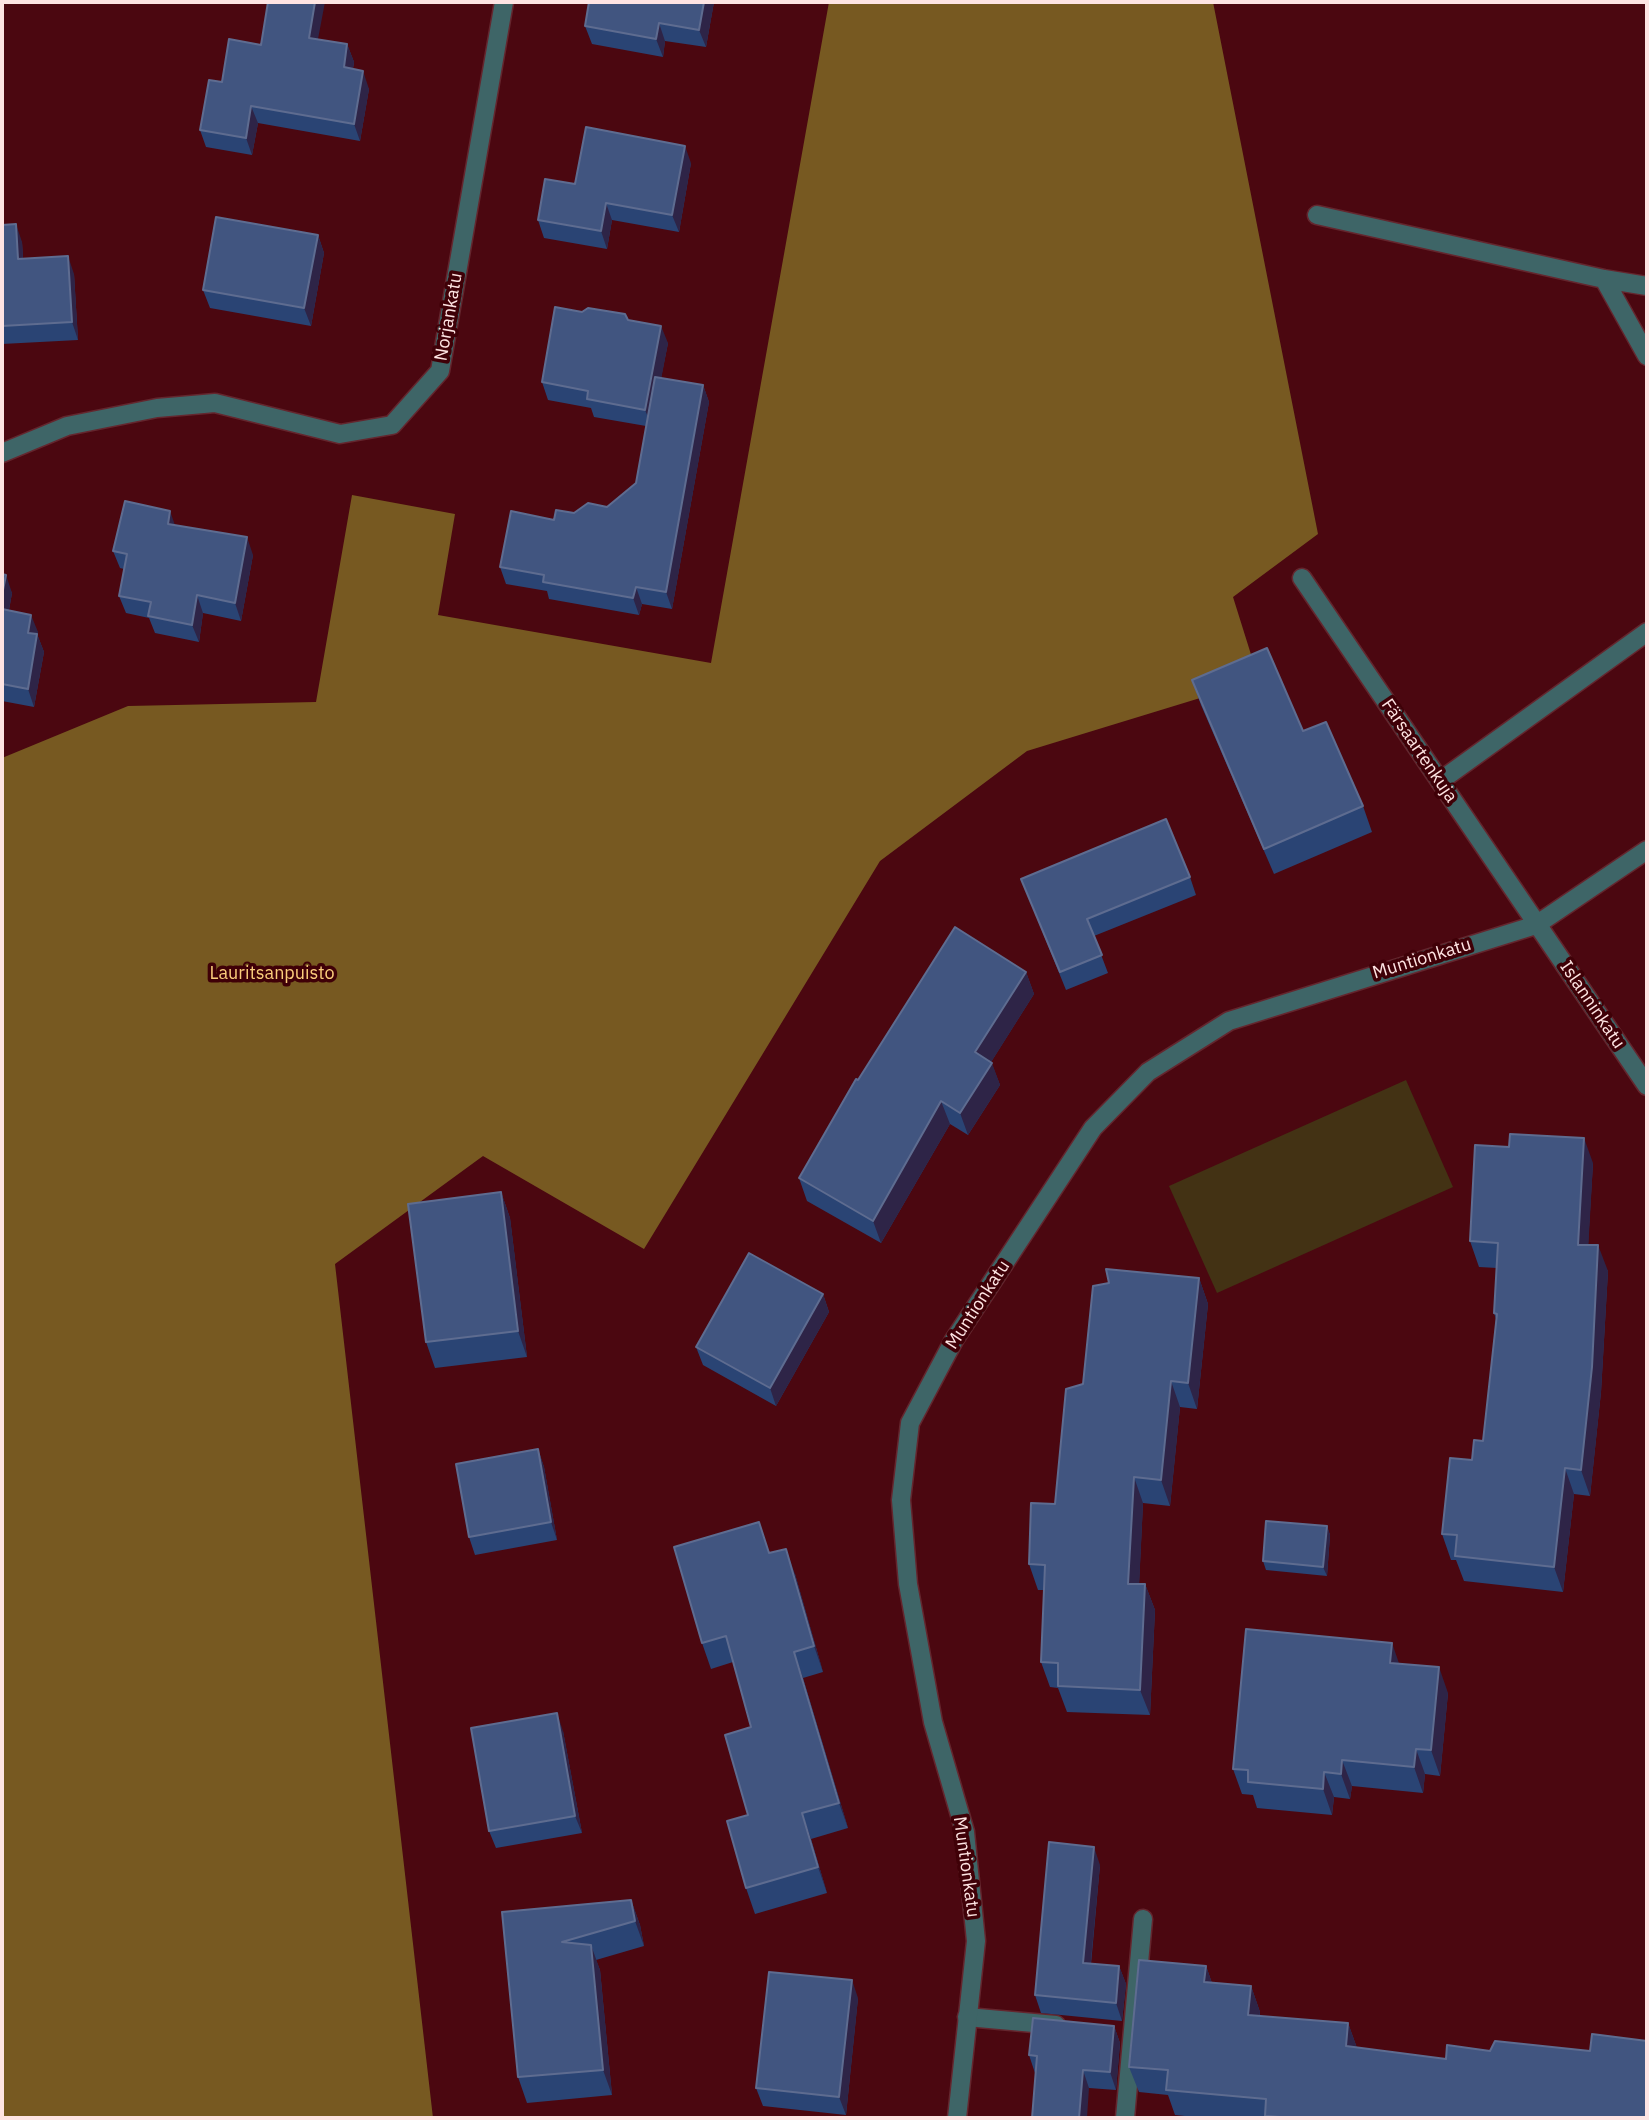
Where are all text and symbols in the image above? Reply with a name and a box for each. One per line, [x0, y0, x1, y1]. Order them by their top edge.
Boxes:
street label: Norjankatu [431, 271, 467, 363]
street label: Färsaartenkuja [1376, 695, 1462, 807]
street label: Muntionkatu [1370, 934, 1474, 984]
street label: Islanninkatu [1555, 957, 1629, 1053]
park label: Lauritsanpuisto [210, 963, 334, 985]
street label: Muntionkatu [941, 1256, 1015, 1354]
street label: Muntionkatu [948, 1815, 984, 1919]

